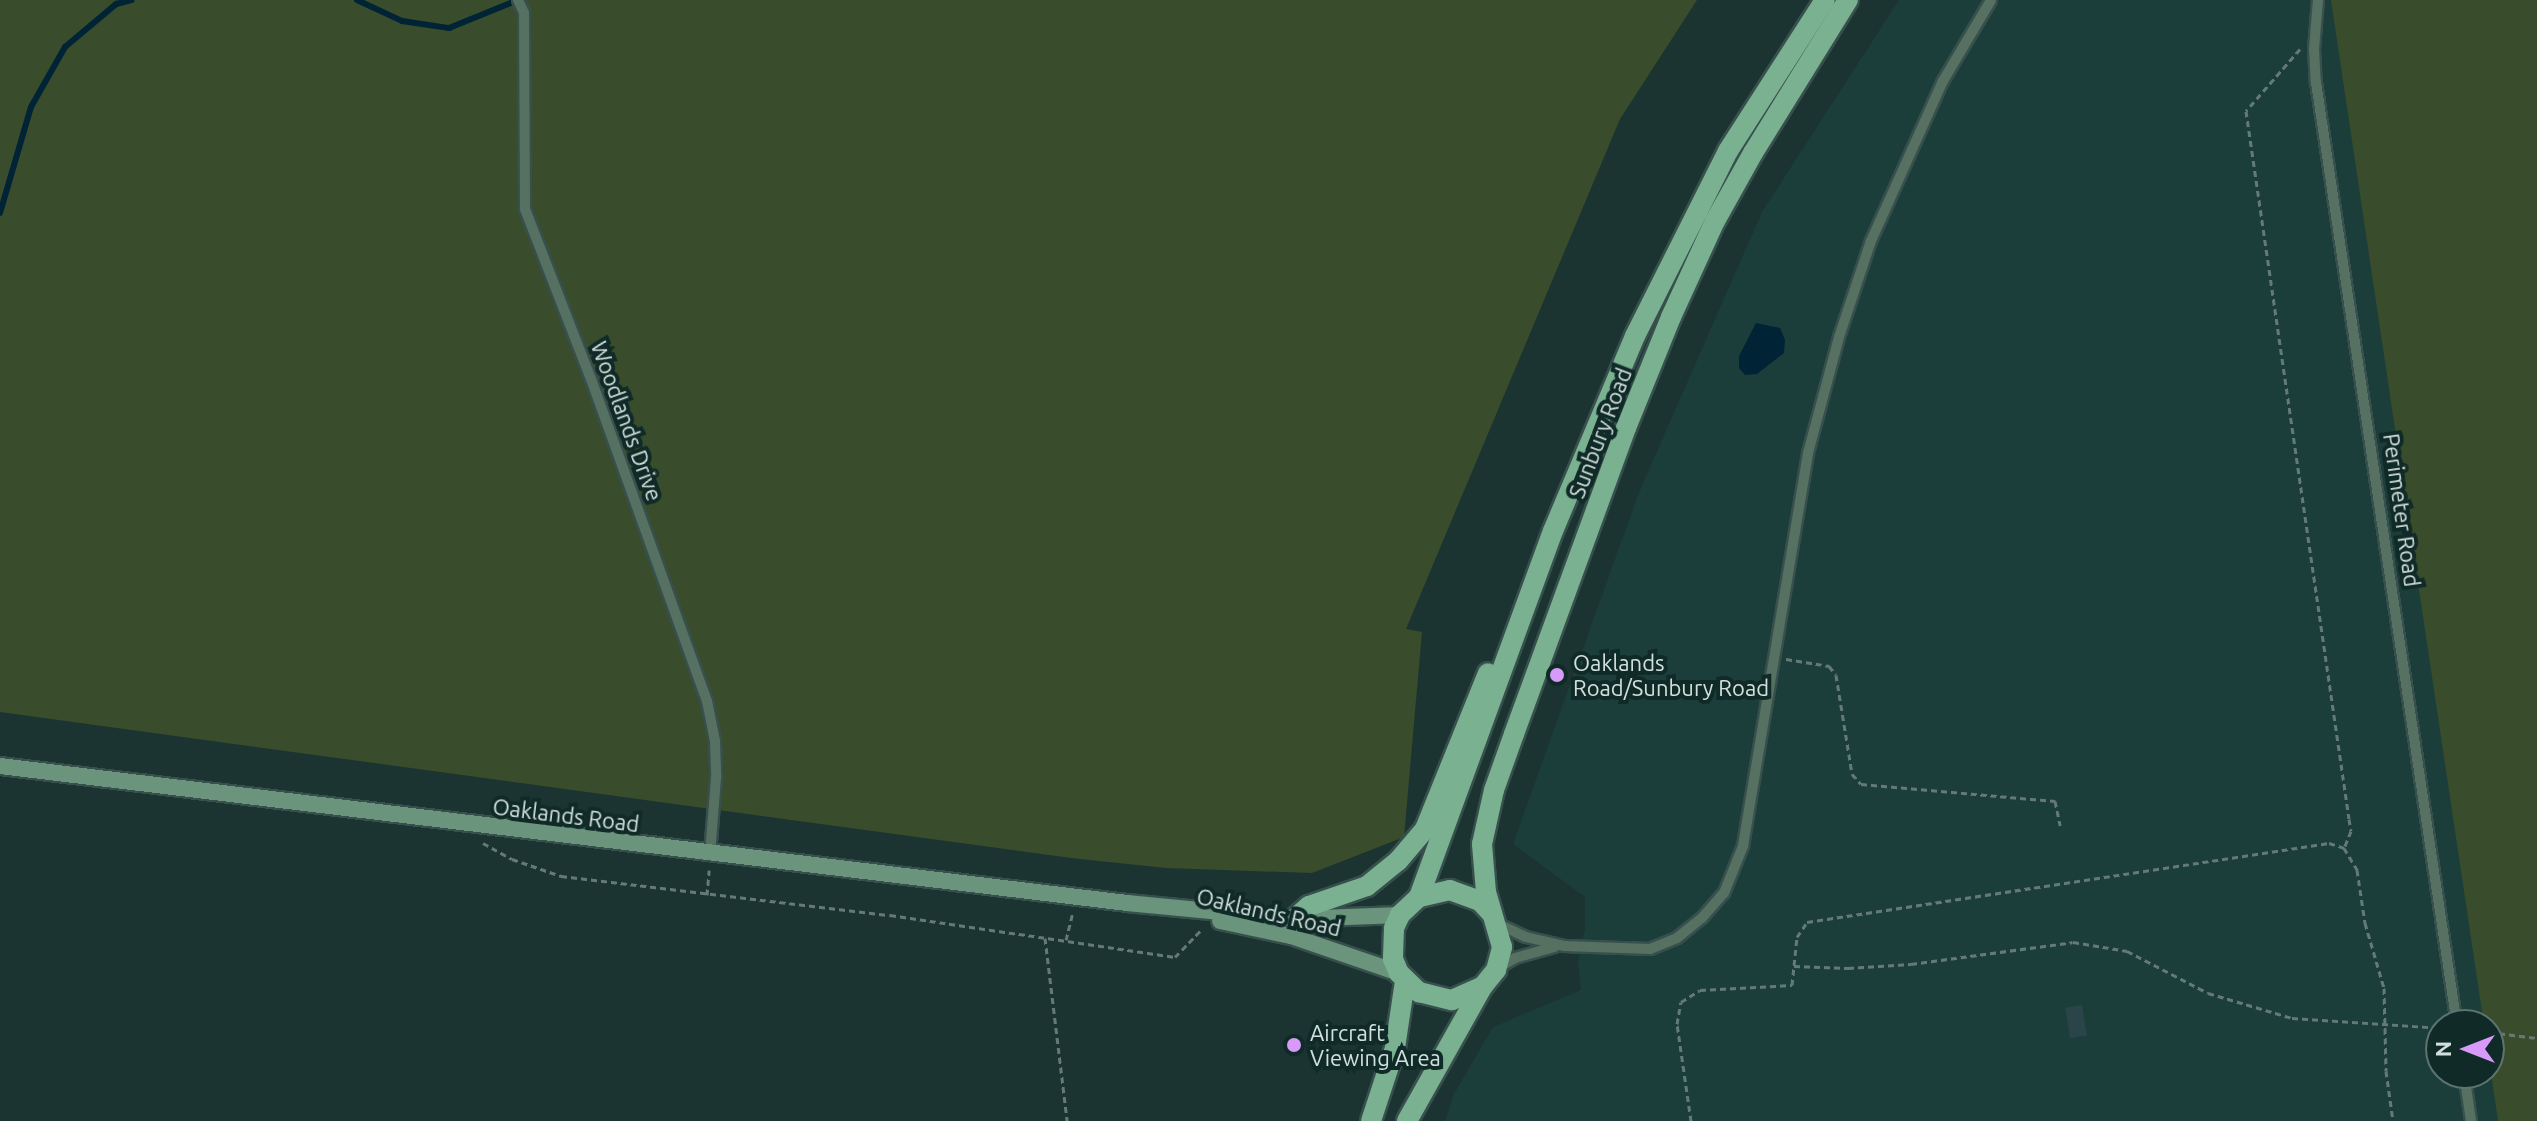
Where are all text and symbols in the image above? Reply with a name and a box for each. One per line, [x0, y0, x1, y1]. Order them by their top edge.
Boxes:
street label: Woodlands Drive [586, 338, 668, 504]
street label: Sunbury Road [1563, 364, 1637, 502]
street label: Perimeter Road [2378, 432, 2426, 588]
place label: Oaklands Road/Sunbury Road [1573, 649, 1769, 700]
marker: Oaklands Road/Sunbury Road [1548, 666, 1566, 684]
street label: Oaklands Road [491, 793, 641, 837]
street label: Oaklands Road [1194, 883, 1344, 941]
north arrow [2425, 1009, 2505, 1089]
place label: Aircraft Viewing Area [1310, 1019, 1441, 1070]
marker: Aircraft Viewing Area [1285, 1036, 1303, 1054]
text: N [2430, 1041, 2455, 1057]

